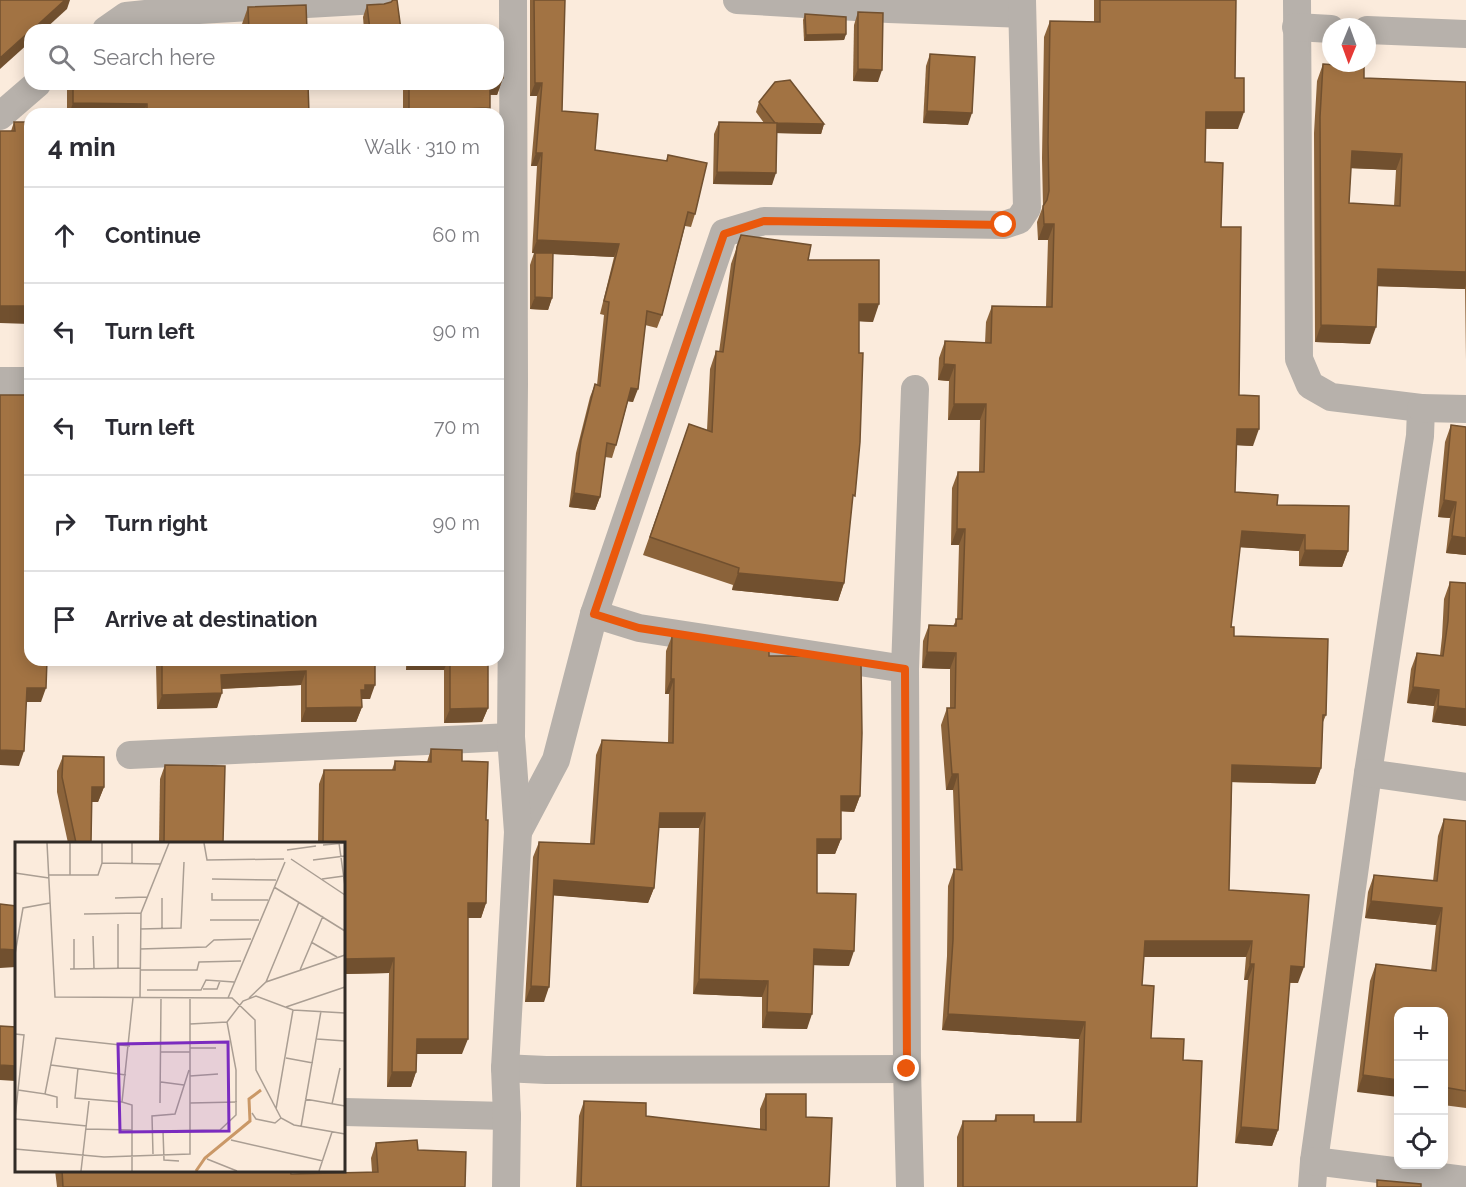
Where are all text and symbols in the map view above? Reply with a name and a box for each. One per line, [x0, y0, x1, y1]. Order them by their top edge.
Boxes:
north arrow [1322, 18, 1376, 72]
search box [24, 24, 504, 90]
icon: search [45, 41, 78, 74]
text: Search here [93, 44, 215, 70]
text: 4 min [48, 132, 116, 162]
text: Walk · 310 m [364, 135, 480, 159]
route start [990, 211, 1016, 237]
icon: ahead [48, 219, 81, 252]
text: Continue [105, 222, 201, 248]
text: 60 m [432, 223, 480, 247]
icon: left [48, 315, 81, 348]
text: Turn left [105, 318, 195, 344]
text: 90 m [433, 319, 480, 343]
icon: left [48, 411, 81, 444]
text: Turn left [105, 414, 195, 440]
text: 70 m [434, 415, 480, 439]
icon: right [48, 507, 81, 540]
text: Turn right [105, 510, 208, 536]
text: 90 m [433, 511, 480, 535]
icon: arrive [48, 603, 81, 636]
text: Arrive at destination [105, 606, 318, 632]
inset map [15, 842, 345, 1172]
map controls [1394, 1007, 1448, 1169]
button: + [1394, 1007, 1448, 1061]
route end [893, 1055, 919, 1081]
button: − [1394, 1061, 1448, 1115]
button: locate [1394, 1115, 1448, 1169]

